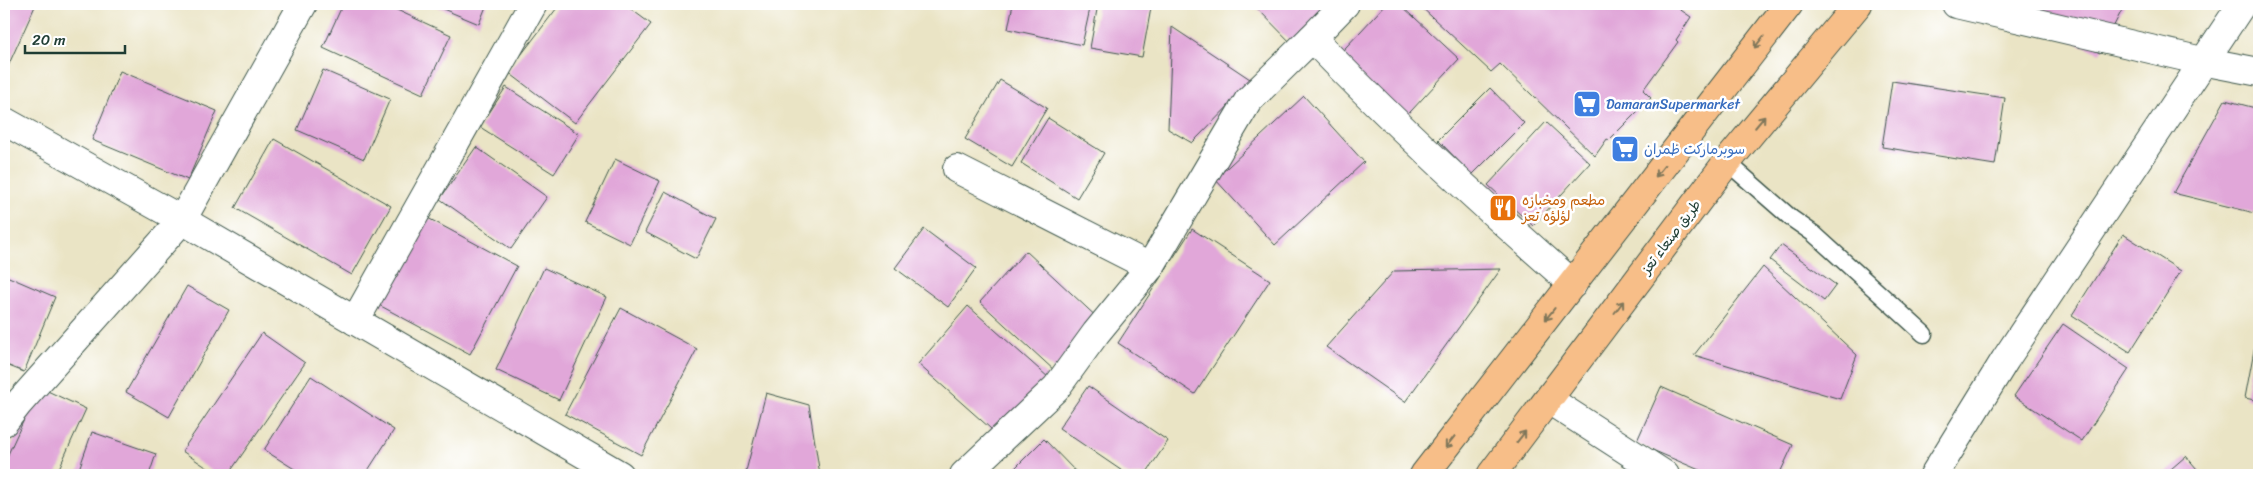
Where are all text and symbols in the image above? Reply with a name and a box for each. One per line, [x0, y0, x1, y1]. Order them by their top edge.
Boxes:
scale bar [25, 22, 125, 54]
text: 20 m [32, 27, 66, 53]
one-way arrow [1753, 35, 1764, 48]
supermarket icon: DamaranSupermarket [1572, 89, 1602, 119]
place label: DamaranSupermarket [1606, 92, 1741, 117]
one-way arrow [1754, 116, 1765, 129]
supermarket icon: سوبرماركت ظمران [1610, 134, 1640, 164]
place label: سوبرماركت ظمران [1644, 137, 1745, 162]
one-way arrow [1654, 164, 1665, 177]
place label: مطعم ومخبازه لؤلؤه تعز [1521, 188, 1605, 229]
restaurant icon: مطعم ومخبازه لؤلؤه تعز [1488, 193, 1518, 223]
street label: طريق صنعاء تعز [1634, 194, 1708, 281]
one-way arrow [1613, 301, 1624, 314]
one-way arrow [1544, 307, 1555, 320]
one-way arrow [1515, 431, 1526, 444]
one-way arrow [1445, 435, 1455, 449]

